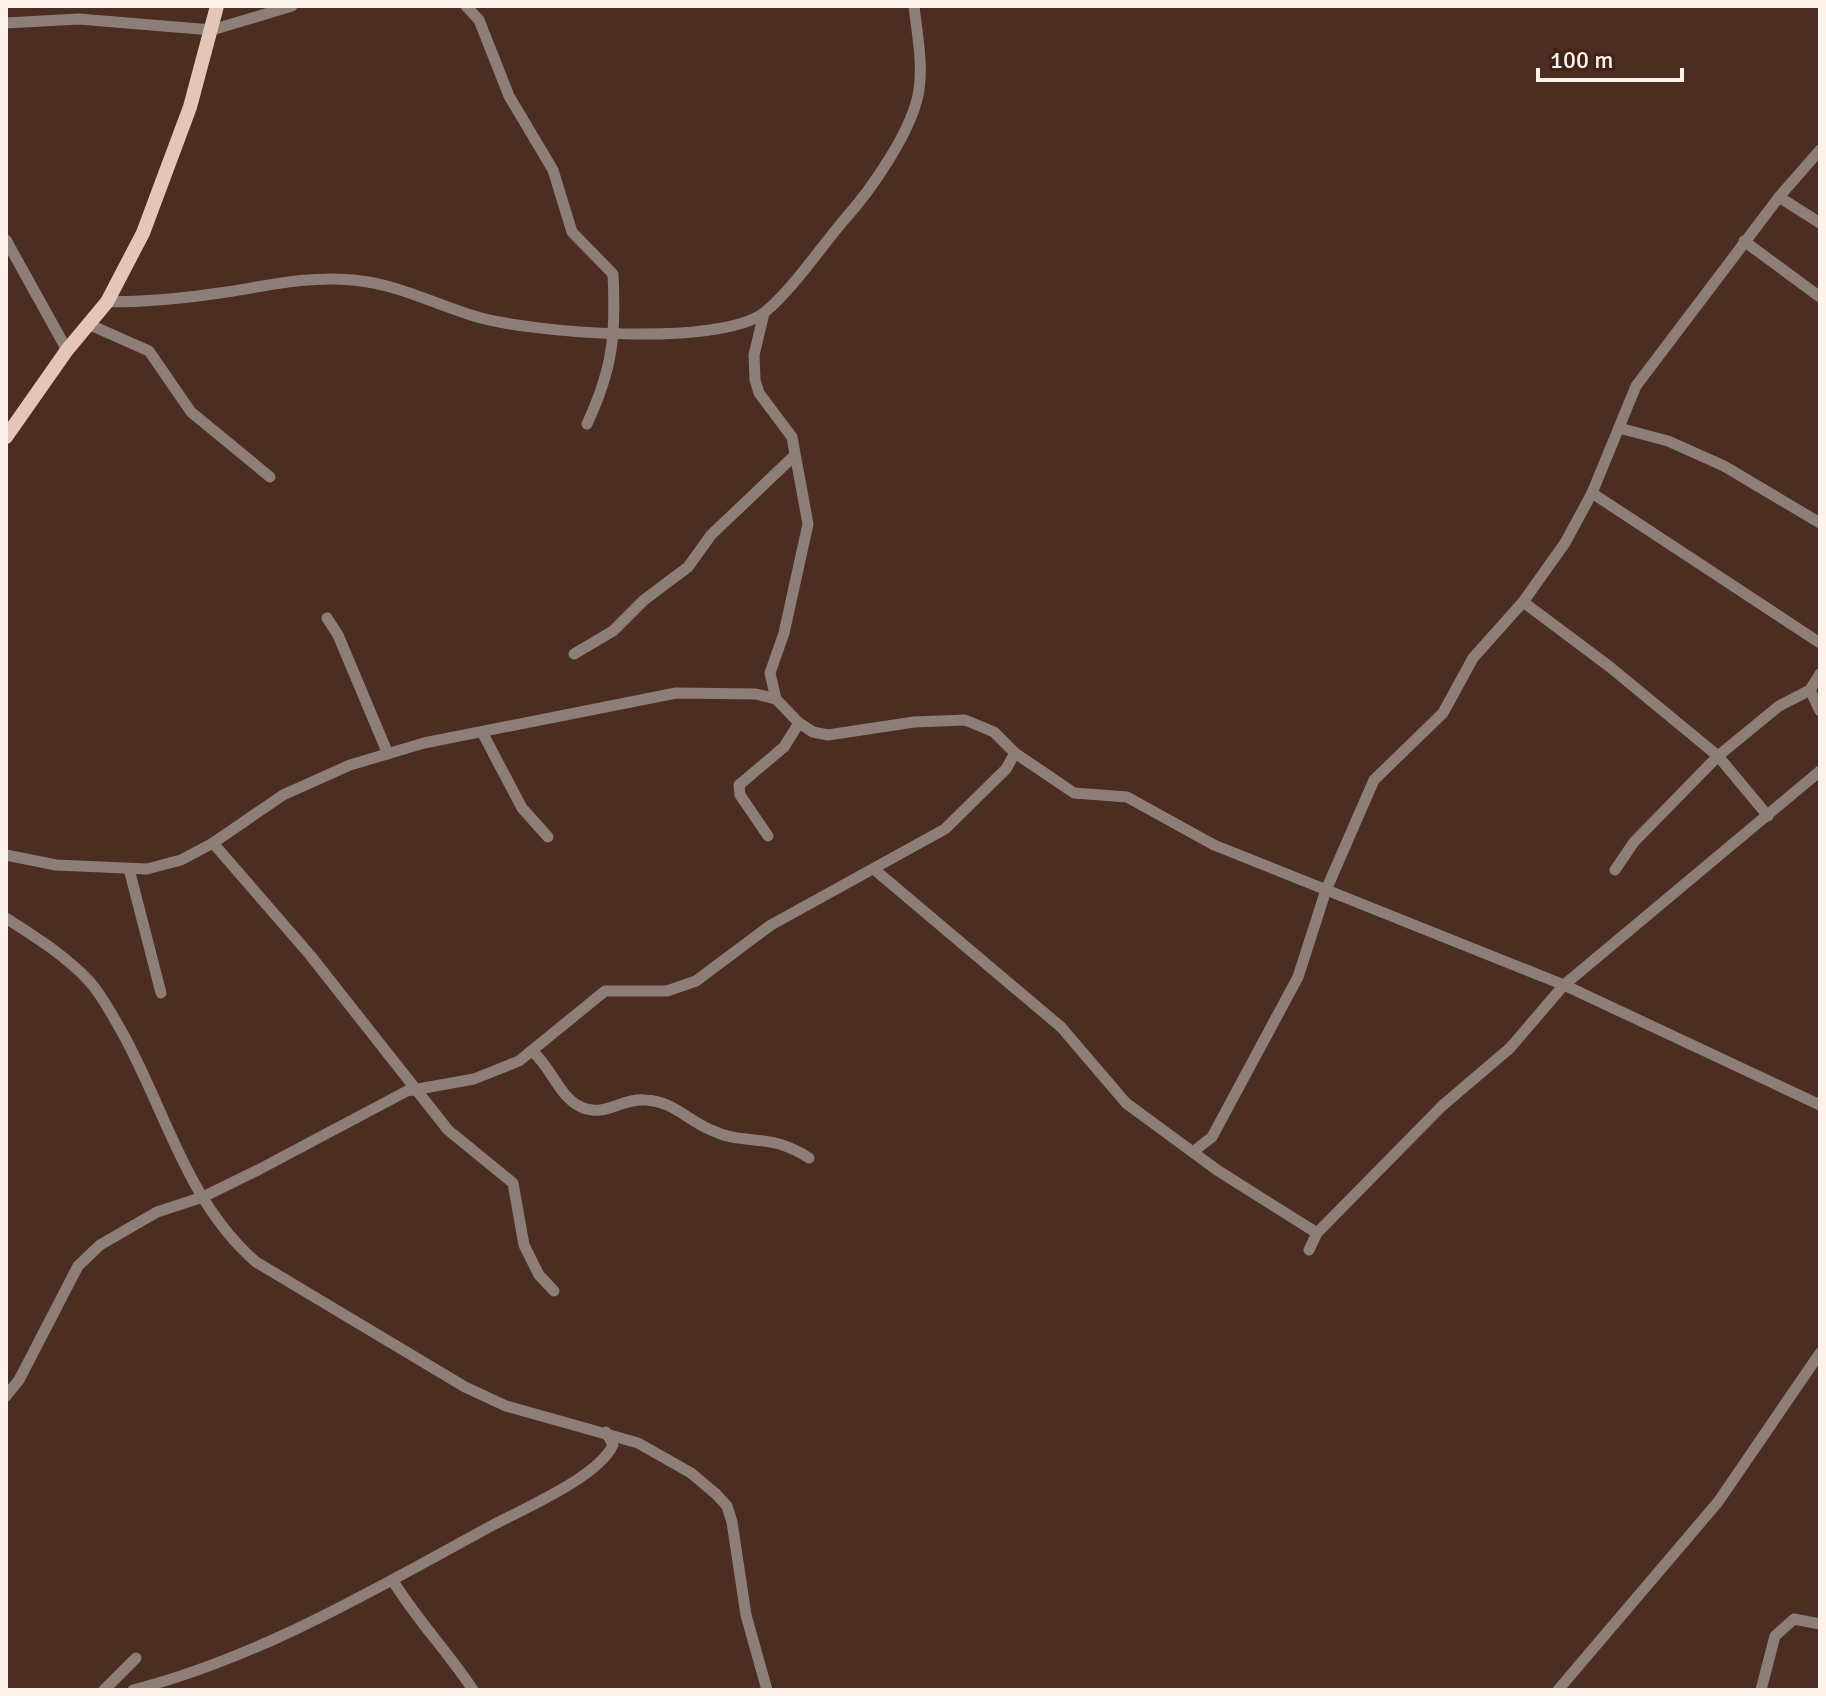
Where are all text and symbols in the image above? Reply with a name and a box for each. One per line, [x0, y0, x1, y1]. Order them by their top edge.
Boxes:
scale bar [1538, 32, 1682, 82]
text: 100 m [1550, 45, 1613, 75]

